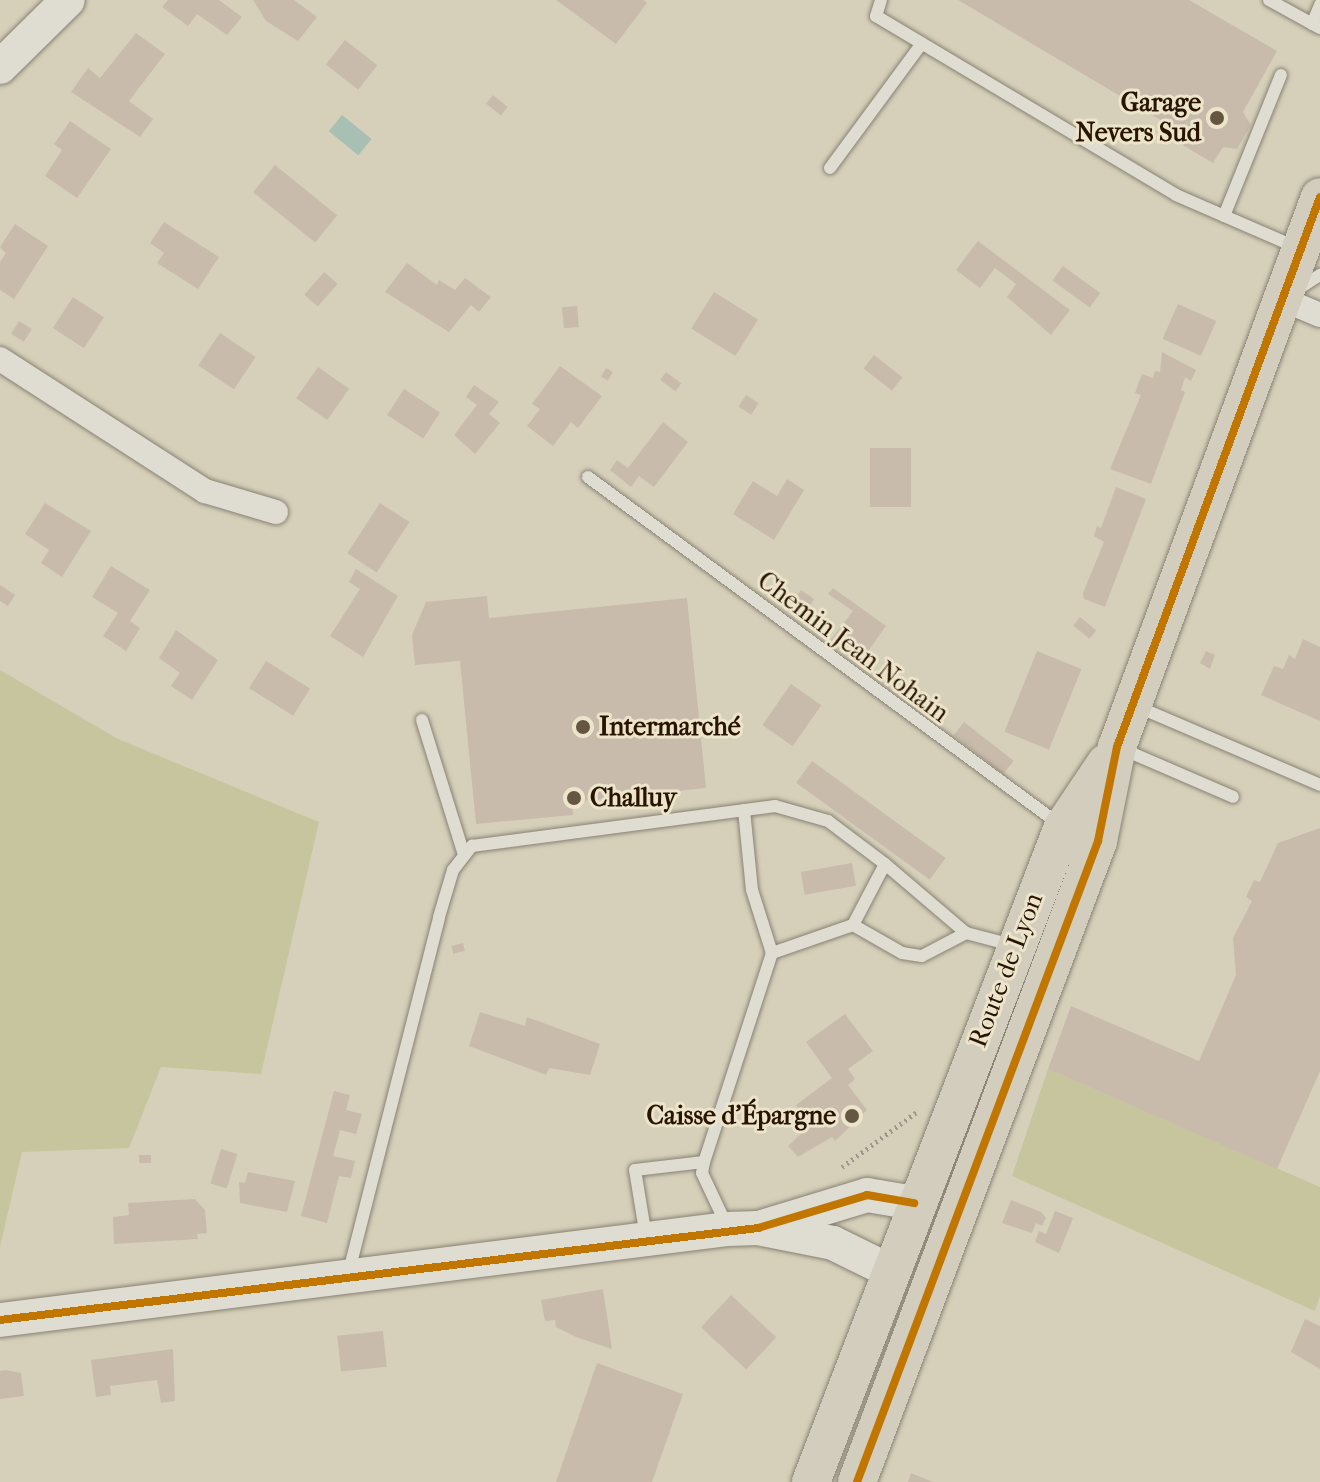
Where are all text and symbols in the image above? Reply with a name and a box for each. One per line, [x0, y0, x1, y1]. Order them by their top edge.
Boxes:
place label: Garage Nevers Sud [1075, 87, 1201, 148]
marker: Garage Nevers Sud [1208, 109, 1226, 127]
street label: Chemin Jean Nohain [751, 565, 955, 729]
place label: Intermarché [599, 711, 741, 743]
marker: Intermarché [574, 718, 592, 736]
place label: Challuy [590, 782, 677, 814]
marker: Challuy [565, 789, 583, 807]
street label: Route de Lyon [962, 888, 1050, 1052]
place label: Caisse d'Épargne [647, 1100, 836, 1132]
marker: Caisse d'Épargne [843, 1107, 861, 1125]

